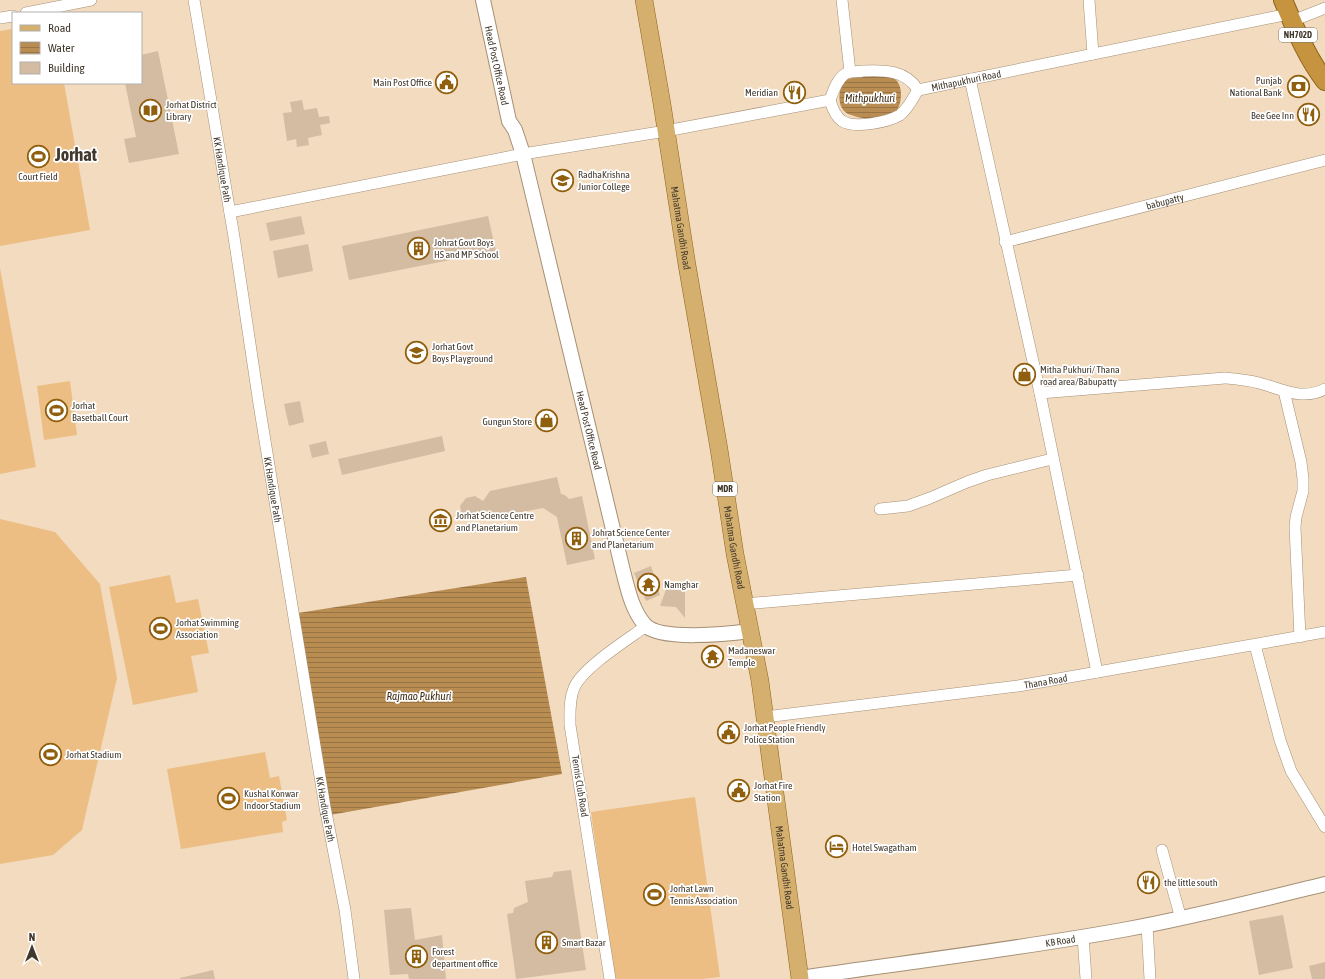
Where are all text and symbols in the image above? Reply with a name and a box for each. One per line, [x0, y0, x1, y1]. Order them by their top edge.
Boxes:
legend [12, 12, 142, 84]
text: Road [48, 21, 71, 35]
street label: Head Post Office Road [483, 25, 511, 106]
road number: NH702D [1279, 28, 1317, 42]
text: Water [48, 41, 75, 55]
text: Building [48, 61, 86, 75]
street label: Mithapukhuri Road [930, 68, 1002, 93]
public building icon: Main Post Office [434, 69, 460, 95]
bank icon: Punjab National Bank [1285, 73, 1311, 99]
place label: Punjab National Bank [1229, 75, 1283, 98]
place label: Main Post Office [373, 77, 432, 88]
restaurant icon: Meridian [781, 79, 807, 105]
place label: Meridian [745, 87, 778, 98]
water label: Mithpukhuri [845, 92, 896, 104]
library icon: Jorhat District Library [137, 97, 163, 123]
place label: Jorhat District Library [166, 99, 217, 122]
restaurant icon: Bee Gee Inn [1296, 102, 1322, 128]
place label: Bee Gee Inn [1251, 110, 1294, 121]
street label: KK Handique Path [212, 136, 234, 203]
sports icon: Court Field [25, 143, 51, 169]
district label: Jorhat [54, 144, 98, 165]
school or university icon: RadhaKrishna Junior College [550, 167, 576, 193]
place label: RadhaKrishna Junior College [578, 169, 630, 192]
place label: Court Field [18, 171, 58, 182]
street label: Mahatma Gandhi Road [669, 186, 693, 271]
street label: babupatty [1145, 191, 1185, 211]
building icon: Johrat Govt Boys HS and MP School [406, 235, 432, 261]
place label: Johrat Govt Boys HS and MP School [434, 237, 499, 260]
school or university icon: Jorhat Govt Boys Playground [403, 339, 429, 365]
place label: Jorhat Govt Boys Playground [432, 341, 493, 364]
shop icon: Mitha Pukhuri/ Thana road area/Babupatty [1011, 362, 1037, 388]
place label: Mitha Pukhuri/ Thana road area/Babupatty [1040, 364, 1120, 387]
street label: Head Post Office Road [574, 390, 604, 471]
sports icon: Jorhat Basetball Court [44, 398, 70, 424]
place label: Jorhat Basetball Court [72, 400, 128, 423]
shop icon: Gungun Store [534, 408, 560, 434]
place label: Gungun Store [483, 416, 532, 427]
street label: KK Handique Path [262, 456, 284, 523]
road number: MDR [713, 482, 737, 496]
street label: Mahatma Gandhi Road [722, 505, 747, 590]
museum icon: Jorhat Science Centre and Planetarium [428, 508, 454, 534]
place label: Jorhat Science Centre and Planetarium [456, 510, 535, 533]
building icon: Johrat Science Center and Planetarium [563, 525, 589, 551]
place label: Johrat Science Center and Planetarium [592, 527, 671, 550]
temple icon: Namghar [635, 571, 661, 597]
place label: Namghar [664, 579, 700, 590]
sports icon: Jorhat Swimming Association [148, 615, 174, 641]
place label: Jorhat Swimming Association [176, 617, 240, 640]
temple icon: Madaneswar Temple [699, 643, 725, 669]
place label: Madaneswar Temple [728, 645, 776, 668]
street label: Thana Road [1023, 672, 1068, 690]
water label: Rajmao Pukhuri [387, 690, 452, 702]
public building icon: Jorhat People Friendly Police Station [716, 720, 742, 746]
place label: Jorhat People Friendly Police Station [744, 722, 826, 745]
sports icon: Jorhat Stadium [37, 741, 63, 767]
place label: Jorhat Stadium [66, 749, 121, 760]
street label: Tennis Club Road [570, 754, 590, 818]
street label: KK Handique Path [315, 776, 337, 843]
public building icon: Jorhat Fire Station [725, 778, 751, 804]
place label: Jorhat Fire Station [754, 780, 793, 803]
sports icon: Kushal Konwar Indoor Stadium [215, 786, 241, 812]
place label: Kushal Konwar Indoor Stadium [244, 788, 301, 811]
street label: Mahatma Gandhi Road [774, 825, 796, 910]
hotel icon: Hotel Swagatham [824, 834, 850, 860]
place label: Hotel Swagatham [852, 842, 917, 853]
restaurant icon: the little south [1136, 869, 1162, 895]
place label: the little south [1164, 877, 1218, 888]
sports icon: Jorhat Lawn Tennis Association [642, 881, 668, 907]
place label: Jorhat Lawn Tennis Association [670, 883, 737, 906]
north arrow [12, 927, 52, 967]
building icon: Smart Bazar [533, 929, 559, 955]
text: N [29, 931, 35, 943]
street label: KB Road [1045, 933, 1076, 948]
place label: Smart Bazar [562, 937, 607, 948]
building icon: Forest department office [403, 944, 429, 970]
place label: Forest department office [432, 946, 498, 969]

